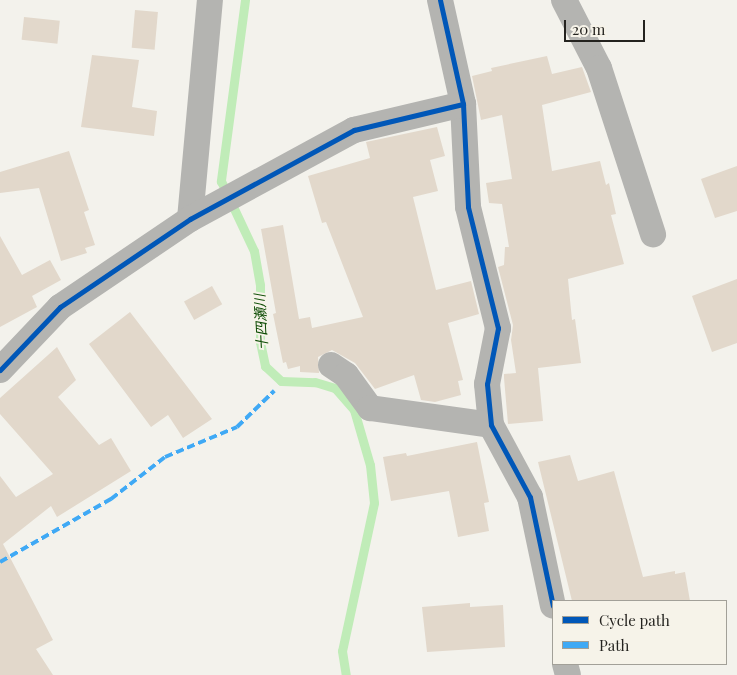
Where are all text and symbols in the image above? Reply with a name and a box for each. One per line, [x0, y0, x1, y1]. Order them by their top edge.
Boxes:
scale bar [567, 10, 648, 42]
text: 20 m [572, 19, 605, 39]
water label: 十四瀬川 [251, 294, 271, 350]
legend [552, 600, 727, 665]
text: Cycle path [599, 610, 670, 630]
text: Path [599, 635, 629, 655]

